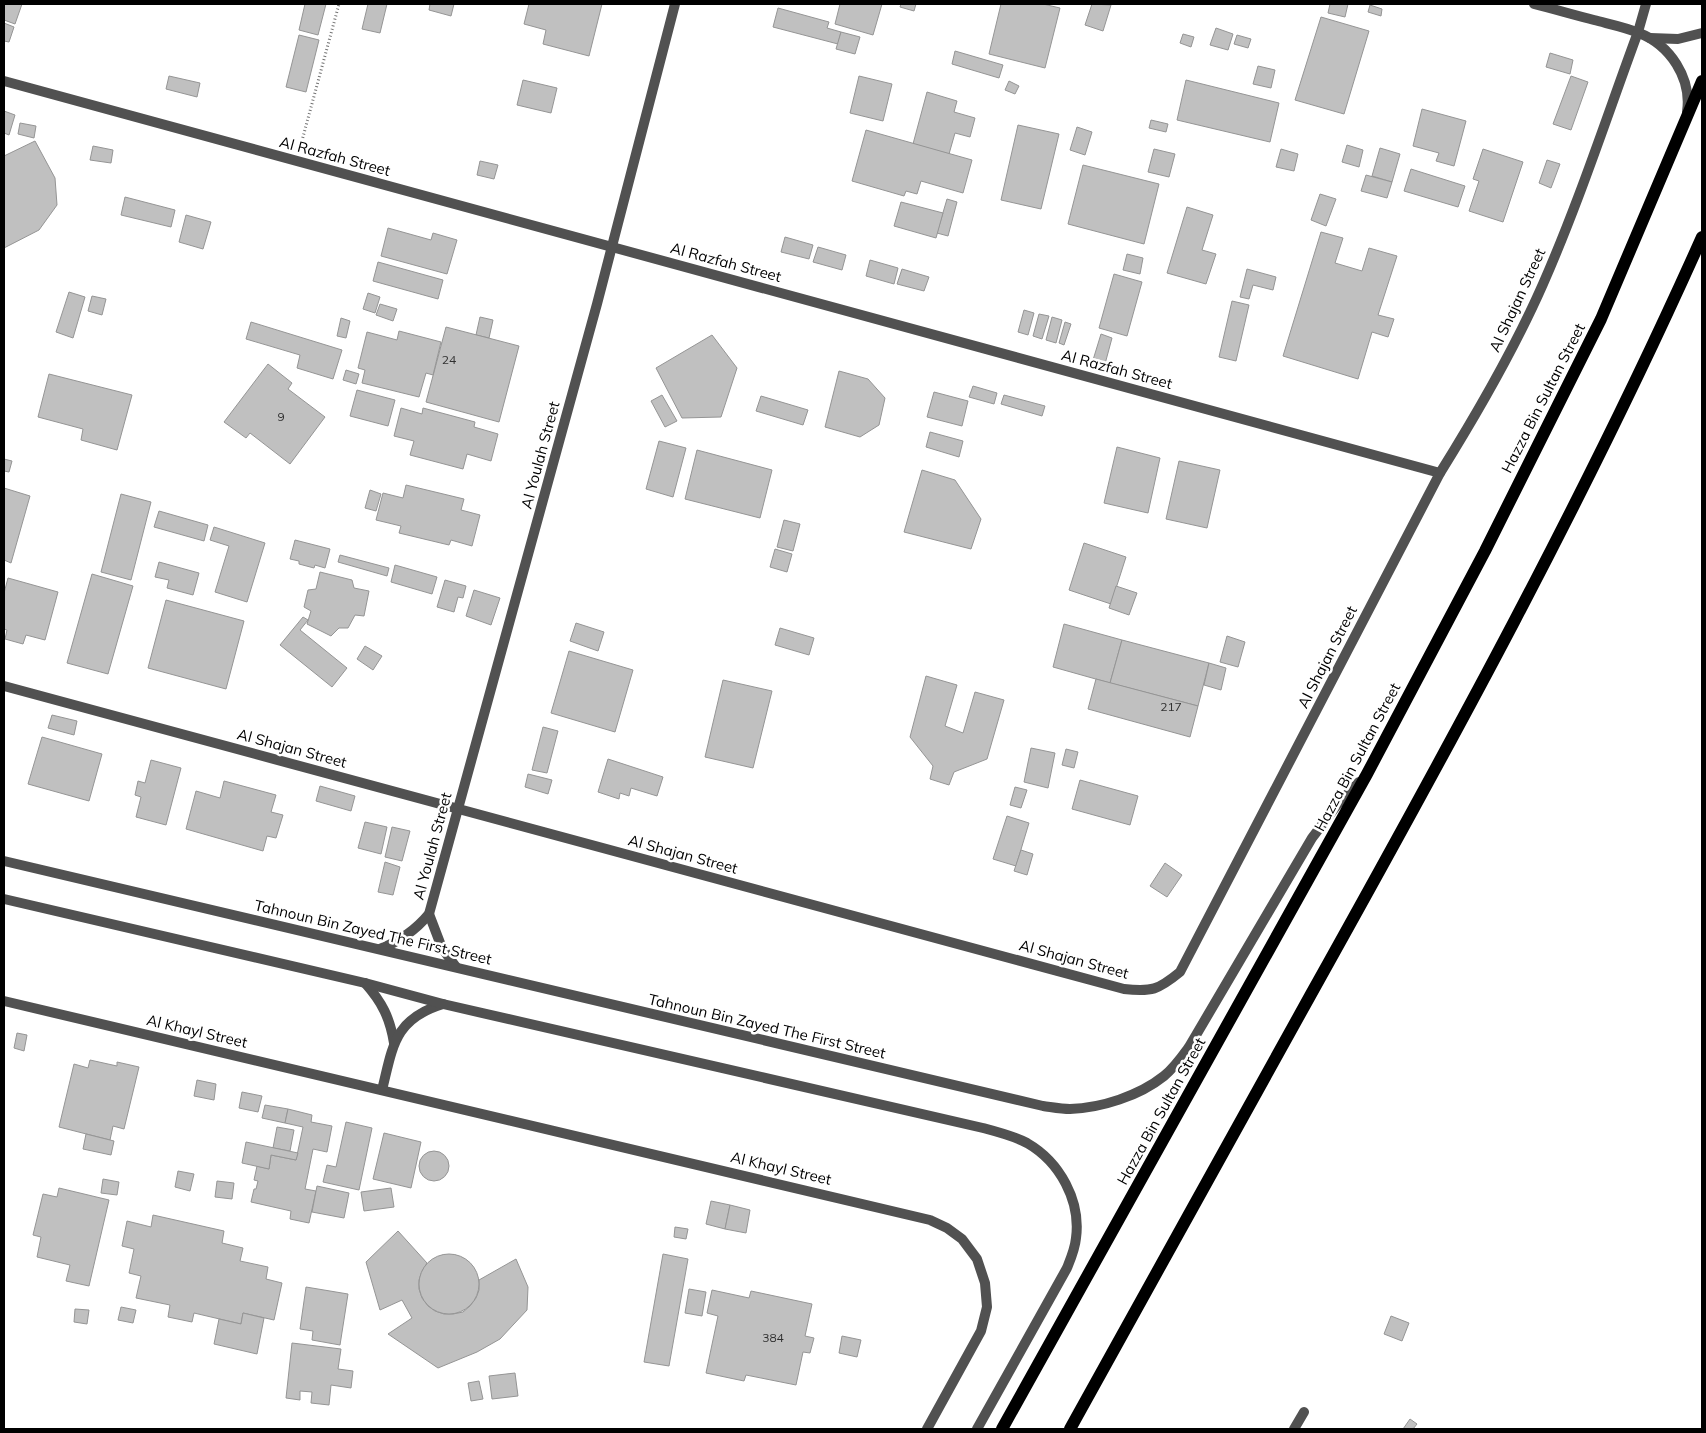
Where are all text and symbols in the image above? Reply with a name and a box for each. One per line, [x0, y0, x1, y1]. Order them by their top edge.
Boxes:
street label: Al Razfah Street [278, 132, 392, 180]
street label: Al Razfah Street [669, 238, 783, 286]
street label: Al Shajan Street [1485, 245, 1549, 355]
street label: Hazza Bin Sultan Street [1497, 320, 1589, 476]
street label: Al Razfah Street [1060, 345, 1174, 393]
house number: 24 [442, 352, 456, 367]
street label: Al Youlah Street [517, 399, 563, 511]
house number: 9 [277, 409, 285, 424]
street label: Al Shajan Street [1293, 603, 1361, 711]
street label: Hazza Bin Sultan Street [1310, 680, 1404, 834]
house number: 217 [1160, 699, 1182, 714]
street label: Al Shajan Street [235, 724, 349, 772]
street label: Al Youlah Street [409, 790, 455, 902]
street label: Al Shajan Street [626, 830, 740, 878]
street label: Tahnoun Bin Zayed The First Street [253, 895, 493, 969]
street label: Al Shajan Street [1017, 935, 1131, 983]
street label: Tahnoun Bin Zayed The First Street [647, 989, 887, 1063]
street label: Al Khayl Street [145, 1010, 249, 1052]
street label: Hazza Bin Sultan Street [1113, 1034, 1209, 1188]
street label: Al Khayl Street [729, 1147, 833, 1189]
house number: 384 [762, 1330, 784, 1345]

